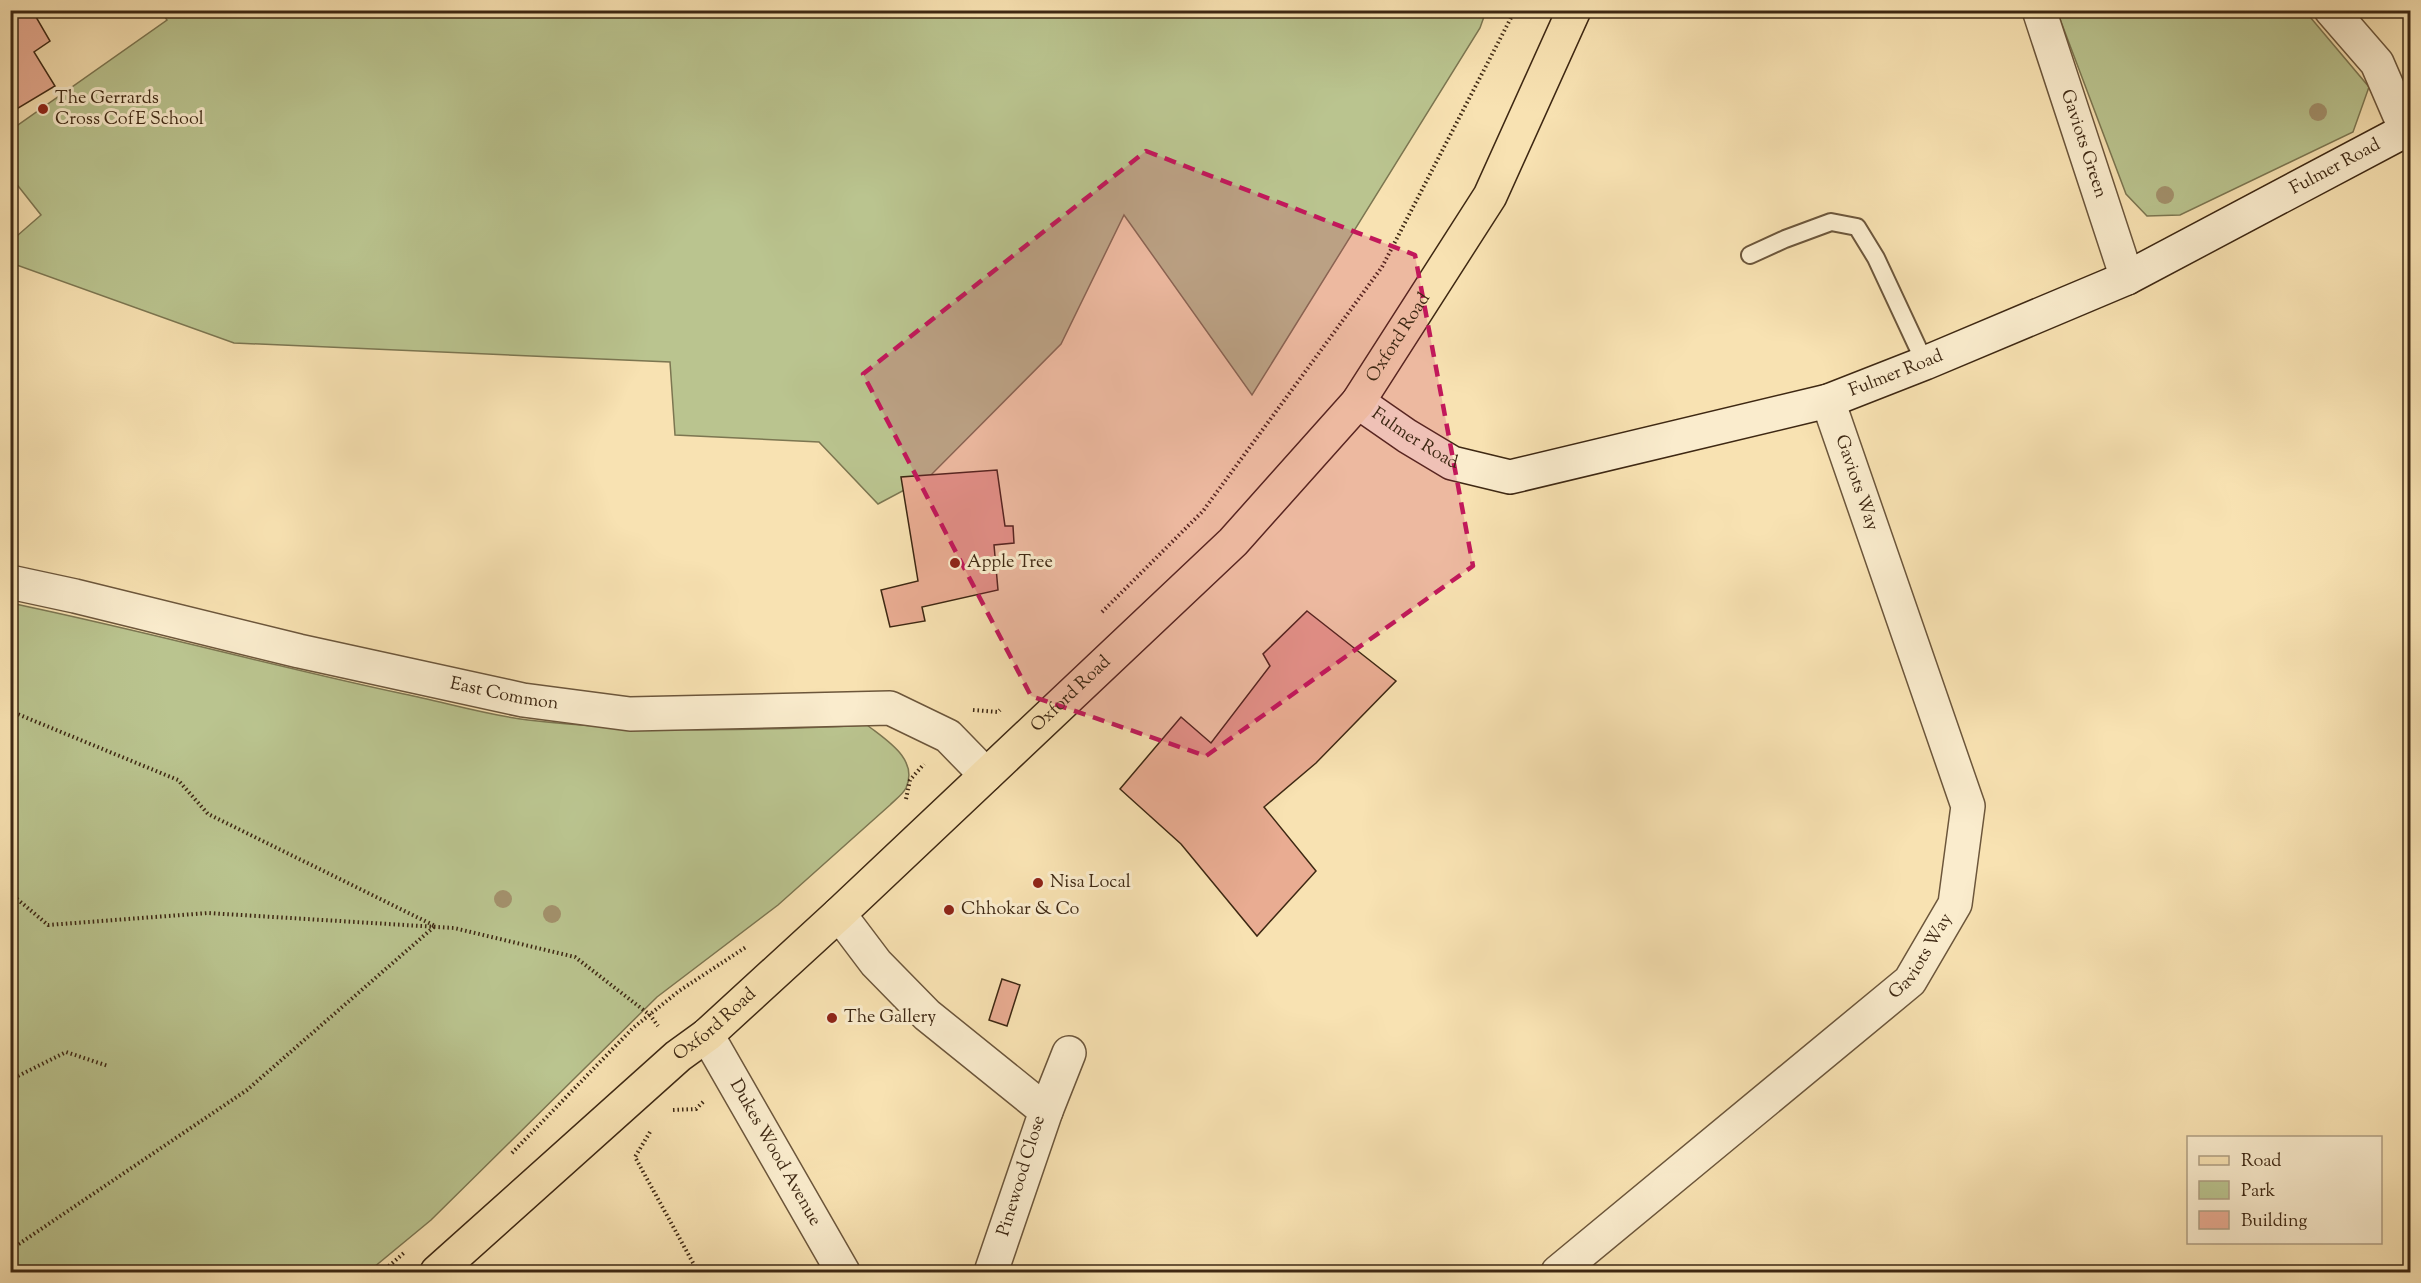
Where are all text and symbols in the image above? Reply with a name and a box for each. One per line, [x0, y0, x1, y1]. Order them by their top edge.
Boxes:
place label: The Gerrards Cross CofE School [55, 86, 204, 133]
street label: Gaviots Green [2053, 86, 2113, 202]
marker: The Gerrards Cross CofE School [36, 102, 50, 116]
street label: Fulmer Road [2285, 133, 2385, 202]
street label: Oxford Road [1360, 288, 1437, 388]
street label: Fulmer Road [1845, 344, 1947, 404]
street label: Fulmer Road [1366, 402, 1460, 477]
street label: Gaviots Way [1827, 431, 1885, 535]
place label: Apple Tree [967, 550, 1053, 576]
marker: Apple Tree [948, 556, 962, 570]
street label: Oxford Road [1025, 650, 1117, 739]
street label: East Common [447, 671, 560, 718]
place label: Nisa Local [1050, 870, 1131, 896]
marker: Nisa Local [1031, 876, 1045, 890]
place label: Chhokar & Co [961, 897, 1080, 923]
marker: Chhokar & Co [942, 903, 956, 917]
street label: Gaviots Way [1883, 909, 1960, 1006]
street label: Oxford Road [668, 982, 763, 1068]
place label: The Gallery [844, 1005, 936, 1031]
marker: The Gallery [825, 1011, 839, 1025]
street label: Dukes Wood Avenue [722, 1075, 827, 1231]
street label: Pinewood Close [991, 1112, 1053, 1240]
legend [2187, 1136, 2382, 1244]
text: Road [2241, 1149, 2281, 1175]
text: Park [2241, 1179, 2276, 1205]
text: Building [2241, 1209, 2307, 1235]

